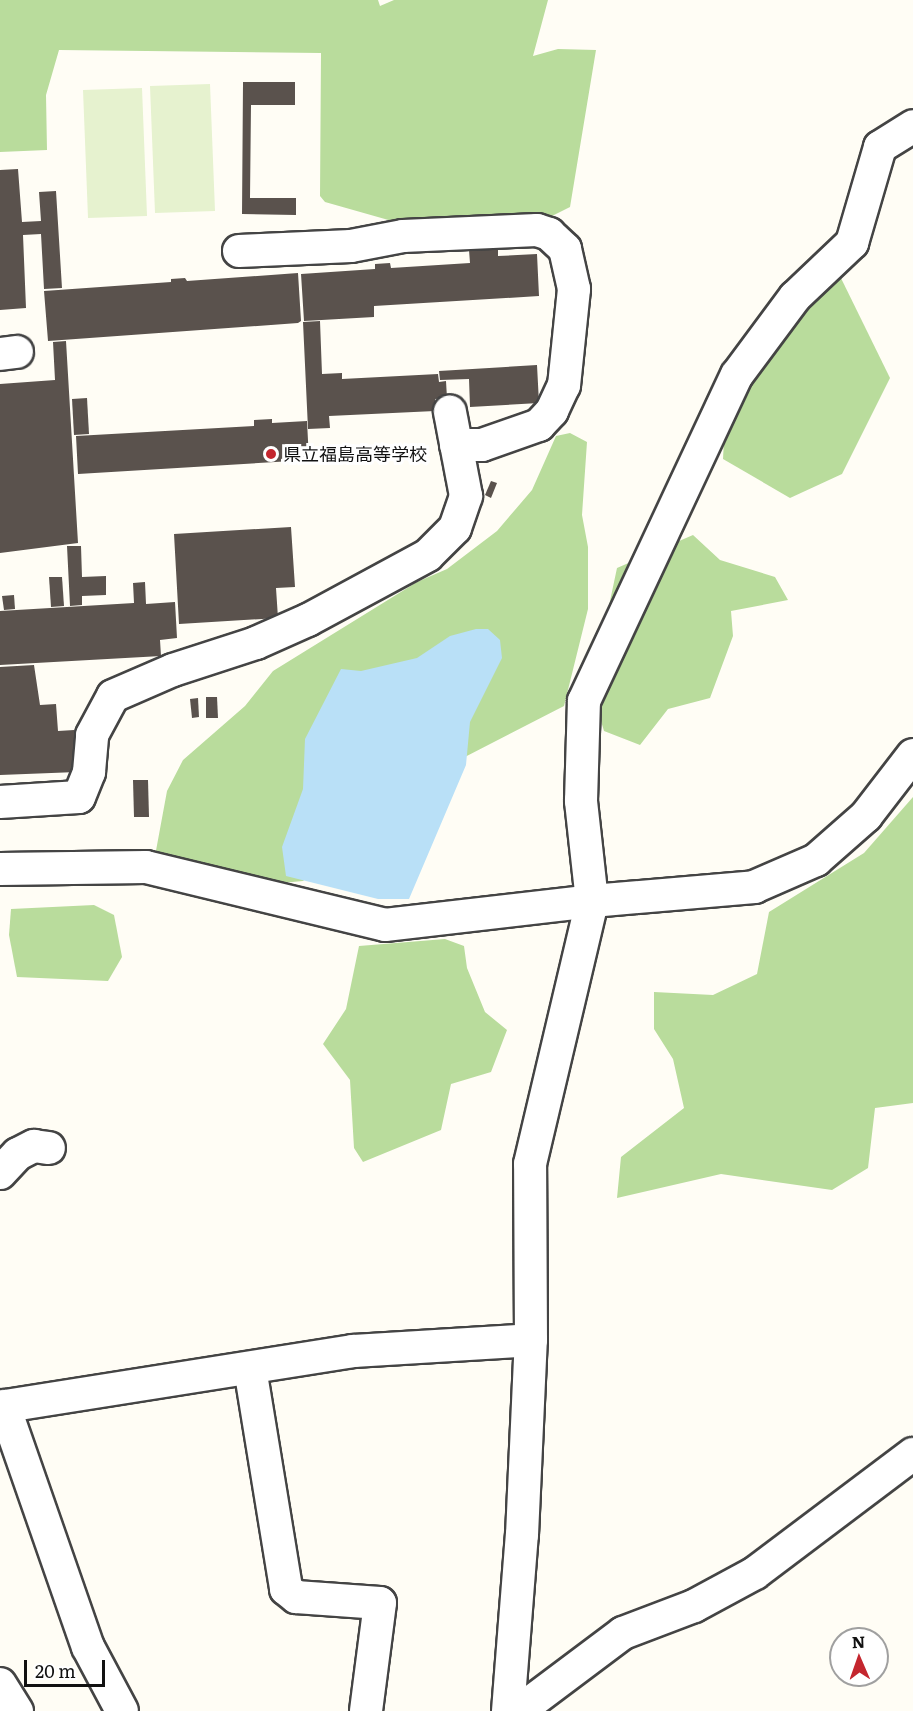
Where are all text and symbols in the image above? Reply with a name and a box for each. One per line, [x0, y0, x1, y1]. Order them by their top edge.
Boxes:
place label: 県立福島高等学校 [283, 443, 427, 465]
marker: 県立福島高等学校 [264, 447, 278, 461]
north arrow [829, 1627, 889, 1687]
text: N [851, 1629, 866, 1653]
scale bar [27, 1648, 108, 1686]
text: 20 m [35, 1657, 76, 1684]

